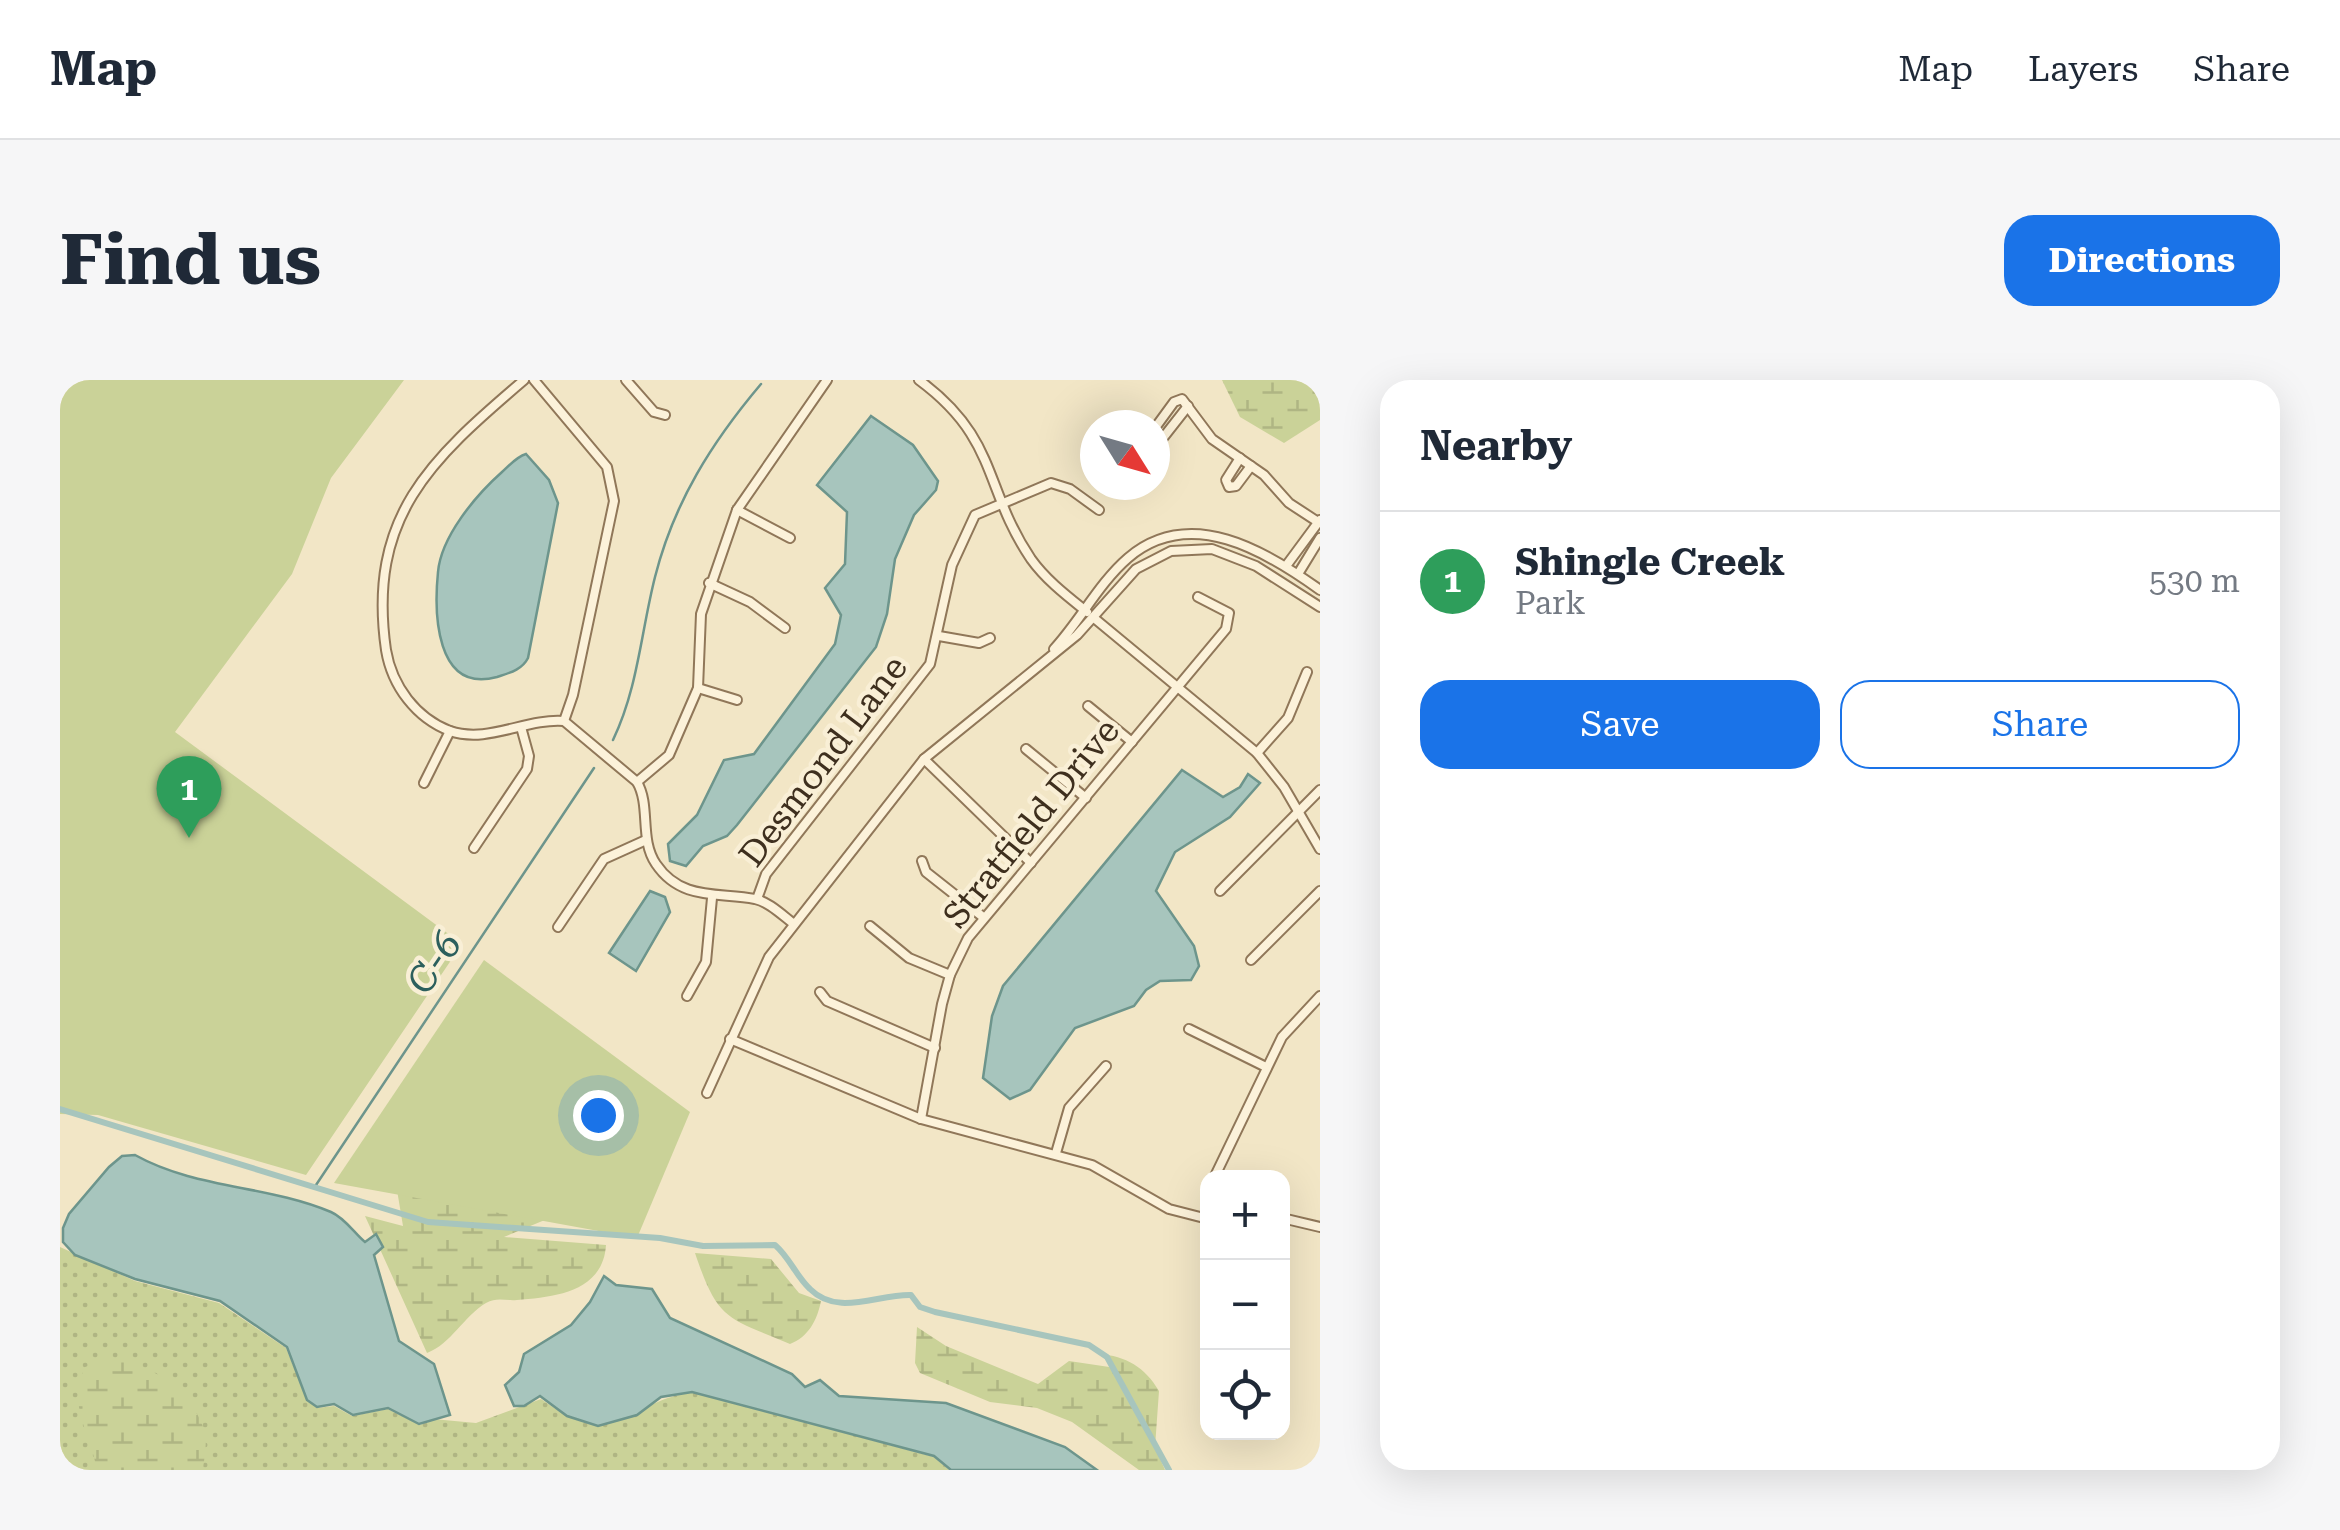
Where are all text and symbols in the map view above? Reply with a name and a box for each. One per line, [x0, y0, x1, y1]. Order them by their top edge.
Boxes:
text: Map [50, 41, 157, 97]
text: Map [1898, 49, 1973, 90]
text: Layers [2028, 49, 2138, 90]
text: Share [2193, 49, 2290, 90]
button: Directions [2004, 215, 2280, 306]
text: Find us [60, 219, 321, 301]
north arrow [1080, 410, 1170, 500]
text: Nearby [1420, 421, 1572, 470]
text: Shingle Creek [1515, 540, 1785, 584]
text: 1 [1444, 562, 1461, 600]
text: 530 m [2149, 562, 2240, 600]
text: Park [1515, 584, 1586, 622]
street label: Desmond Lane [731, 648, 916, 875]
button: Save [1420, 680, 1820, 769]
button: Share [1840, 680, 2240, 769]
street label: Stratfield Drive [935, 711, 1128, 936]
pin: 1 [156, 756, 222, 838]
water label: C-6 [398, 924, 470, 1002]
your location [573, 1090, 624, 1141]
map controls [1200, 1170, 1290, 1440]
button: + [1200, 1170, 1290, 1260]
button: − [1200, 1260, 1290, 1350]
button: locate [1200, 1350, 1290, 1440]

